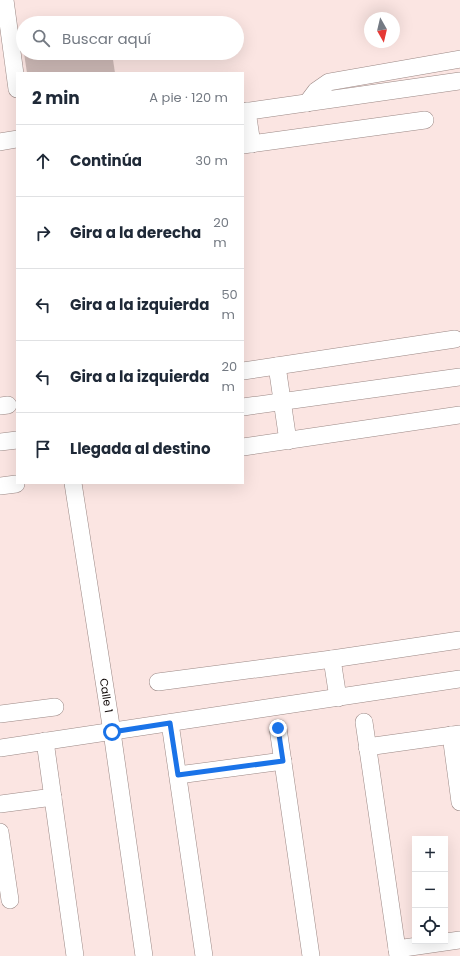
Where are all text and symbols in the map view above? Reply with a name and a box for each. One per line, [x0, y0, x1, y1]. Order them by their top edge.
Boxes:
north arrow [364, 12, 400, 48]
search box [16, 16, 244, 60]
icon: search [30, 27, 52, 49]
text: Buscar aquí [62, 28, 151, 49]
text: 2 min [32, 86, 80, 110]
text: A pie · 120 m [149, 88, 228, 107]
icon: ahead [32, 150, 54, 172]
text: Continúa [70, 150, 142, 171]
text: 30 m [195, 151, 228, 170]
text: 20 m [213, 213, 229, 252]
icon: right [32, 222, 54, 244]
text: Gira a la derecha [70, 222, 201, 243]
text: 50 m [221, 285, 238, 324]
icon: left [32, 294, 54, 316]
text: Gira a la izquierda [70, 294, 209, 315]
text: 20 m [221, 357, 237, 396]
icon: left [32, 366, 54, 388]
text: Gira a la izquierda [70, 366, 209, 387]
icon: arrive [32, 438, 54, 460]
text: Llegada al destino [70, 438, 211, 459]
street label: Calle 1 [96, 677, 117, 714]
route end [269, 719, 287, 737]
route start [103, 723, 121, 741]
map controls [412, 836, 448, 944]
button: + [412, 836, 448, 872]
button: − [412, 872, 448, 908]
button: locate [412, 908, 448, 944]

